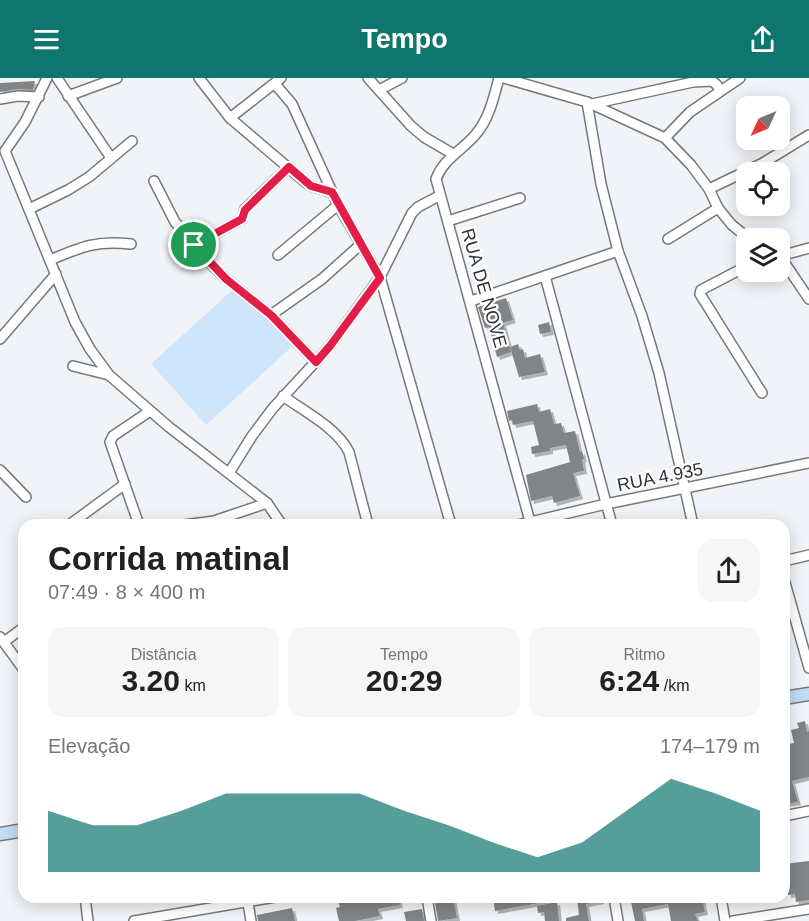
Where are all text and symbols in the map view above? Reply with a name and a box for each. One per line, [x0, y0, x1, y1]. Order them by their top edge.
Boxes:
icon: menu [30, 23, 63, 56]
icon: share [746, 23, 779, 56]
text: Tempo [361, 24, 448, 54]
north arrow [736, 96, 790, 150]
map controls [736, 96, 790, 282]
button: locate [736, 162, 790, 216]
pin [168, 219, 219, 270]
street label: RUA DE NOVE [457, 226, 511, 350]
icon: arrive [177, 228, 210, 261]
button: layers [736, 228, 790, 282]
street label: RUA 4.935 [615, 459, 705, 495]
button: share [697, 539, 760, 602]
text: Corrida matinal [48, 540, 290, 577]
text: 07:49 · 8 × 400 m [48, 581, 205, 603]
text: Distância [131, 646, 197, 663]
text: Tempo [380, 646, 428, 663]
text: Ritmo [623, 646, 665, 663]
text: 3.20 [122, 664, 180, 697]
text: 20:29 [366, 664, 442, 697]
text: 6:24 [599, 664, 659, 697]
text: km [180, 677, 206, 694]
text: /km [659, 677, 689, 694]
text: Elevação [48, 735, 130, 757]
text: 174–179 m [660, 735, 760, 757]

